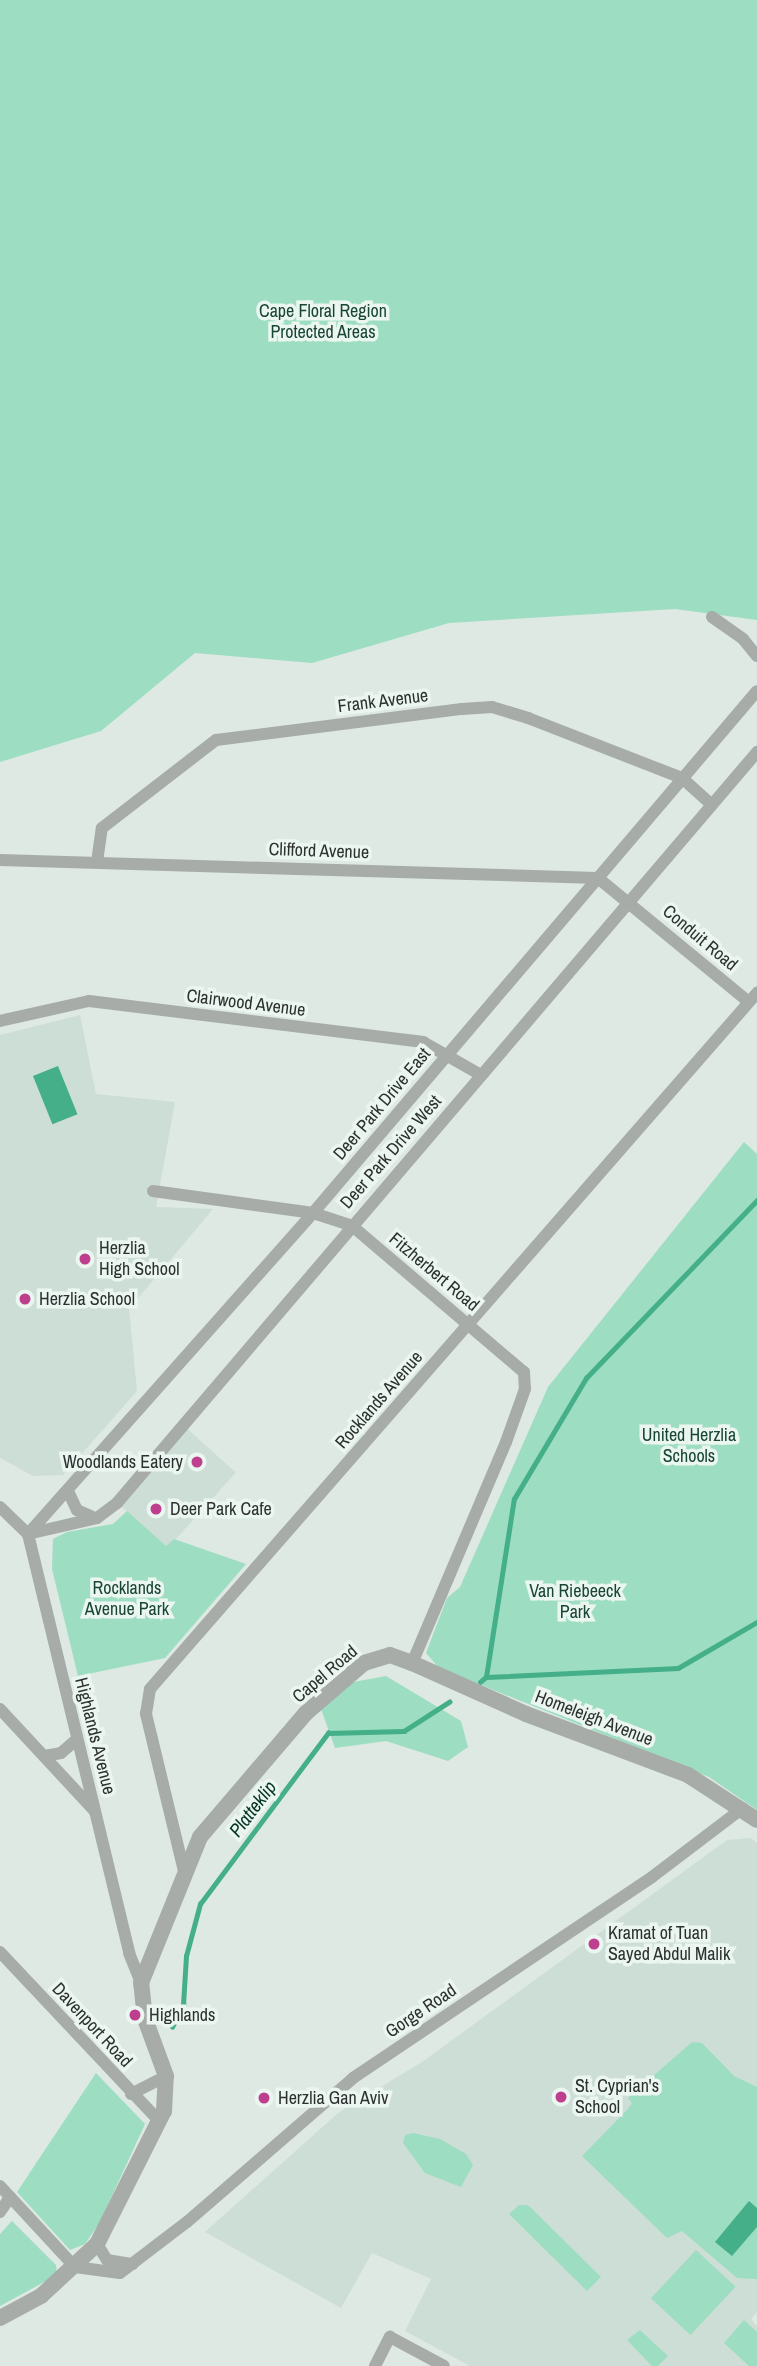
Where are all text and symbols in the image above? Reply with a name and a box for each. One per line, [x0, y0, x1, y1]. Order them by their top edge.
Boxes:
park label: Cape Floral Region Protected Areas [259, 301, 387, 344]
street label: Frank Avenue [336, 685, 430, 717]
street label: Clifford Avenue [268, 838, 370, 864]
street label: Conduit Road [658, 900, 742, 976]
street label: Clairwood Avenue [185, 985, 307, 1021]
street label: Deer Park Drive East [329, 1044, 435, 1164]
street label: Deer Park Drive West [336, 1091, 446, 1213]
street label: Fitzherbert Road [385, 1228, 483, 1316]
place label: Herzlia High School [99, 1238, 179, 1280]
marker: Herzlia High School [77, 1251, 93, 1267]
place label: Herzlia School [39, 1288, 135, 1310]
marker: Herzlia School [17, 1291, 33, 1307]
street label: Rocklands Avenue [331, 1347, 427, 1453]
park label: United Herzlia Schools [642, 1425, 736, 1468]
place label: Woodlands Eatery [63, 1451, 183, 1473]
marker: Woodlands Eatery [189, 1454, 205, 1470]
place label: Deer Park Cafe [170, 1498, 272, 1520]
marker: Deer Park Cafe [148, 1501, 164, 1517]
park label: Rocklands Avenue Park [85, 1578, 169, 1620]
park label: Van Riebeeck Park [529, 1581, 621, 1624]
street label: Capel Road [288, 1641, 362, 1707]
street label: Highlands Avenue [70, 1675, 120, 1797]
street label: Homeleigh Avenue [532, 1685, 656, 1751]
water label: Platteklip [225, 1777, 281, 1841]
place label: Kramat of Tuan Sayed Abdul Malik [608, 1923, 731, 1966]
marker: Kramat of Tuan Sayed Abdul Malik [586, 1936, 602, 1952]
street label: Davenport Road [47, 1978, 137, 2072]
street label: Gorge Road [382, 1980, 460, 2042]
place label: Highlands [149, 2004, 215, 2026]
marker: Highlands [127, 2007, 143, 2023]
place label: St. Cyprian's School [575, 2076, 659, 2118]
place label: Herzlia Gan Aviv [278, 2087, 389, 2109]
marker: St. Cyprian's School [553, 2089, 569, 2105]
marker: Herzlia Gan Aviv [256, 2090, 272, 2106]

